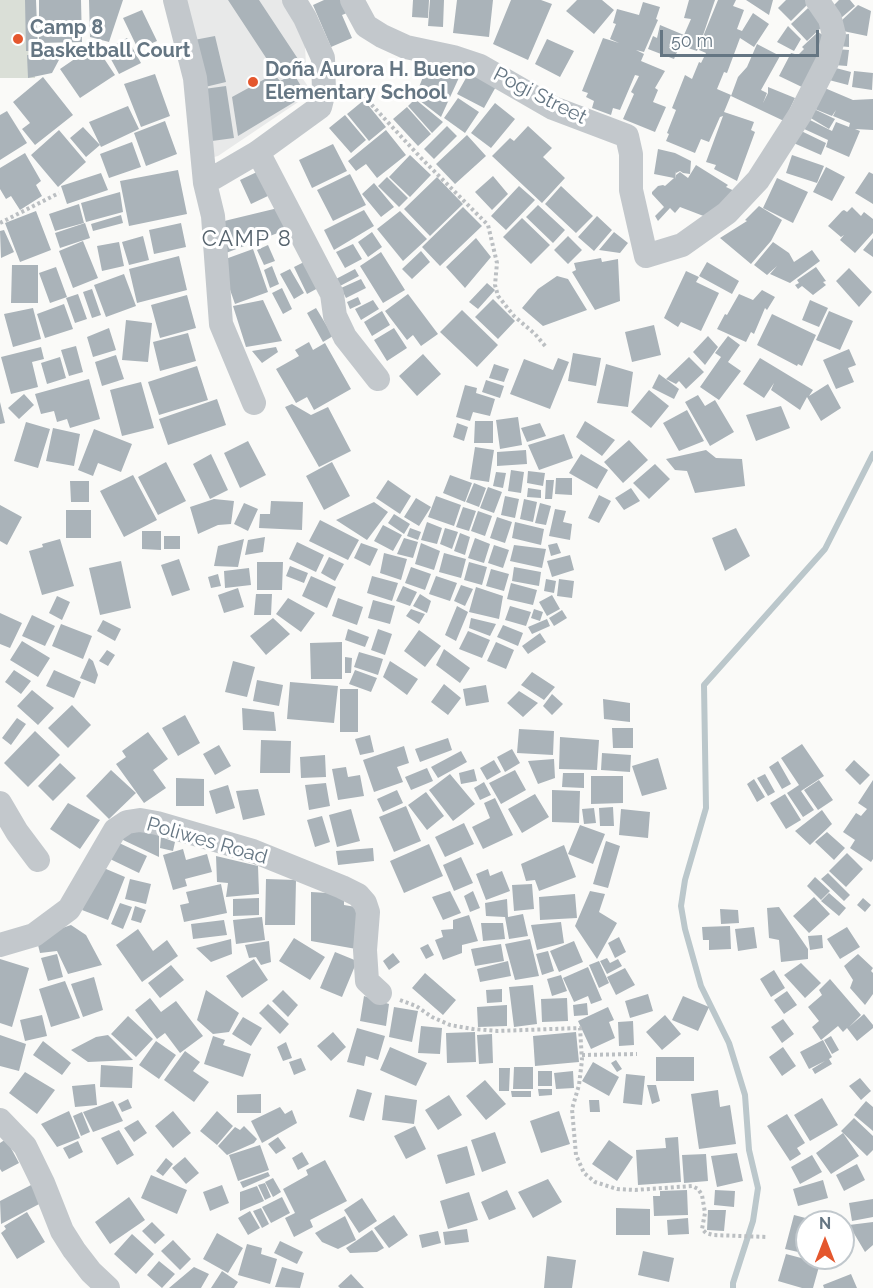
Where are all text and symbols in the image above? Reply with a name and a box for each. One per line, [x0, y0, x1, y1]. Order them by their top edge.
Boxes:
place label: Camp 8 Basketball Court [30, 16, 190, 63]
scale bar [663, 18, 822, 56]
text: 50 m [671, 30, 713, 51]
marker: Camp 8 Basketball Court [11, 32, 25, 46]
place label: Doña Aurora H. Bueno Elementary School [265, 58, 475, 105]
street label: Pogi Street [489, 62, 591, 130]
marker: Doña Aurora H. Bueno Elementary School [246, 75, 260, 89]
district label: CAMP 8 [202, 226, 292, 252]
street label: Poliwes Road [144, 812, 270, 870]
north arrow [795, 1210, 855, 1270]
text: N [819, 1214, 831, 1233]

